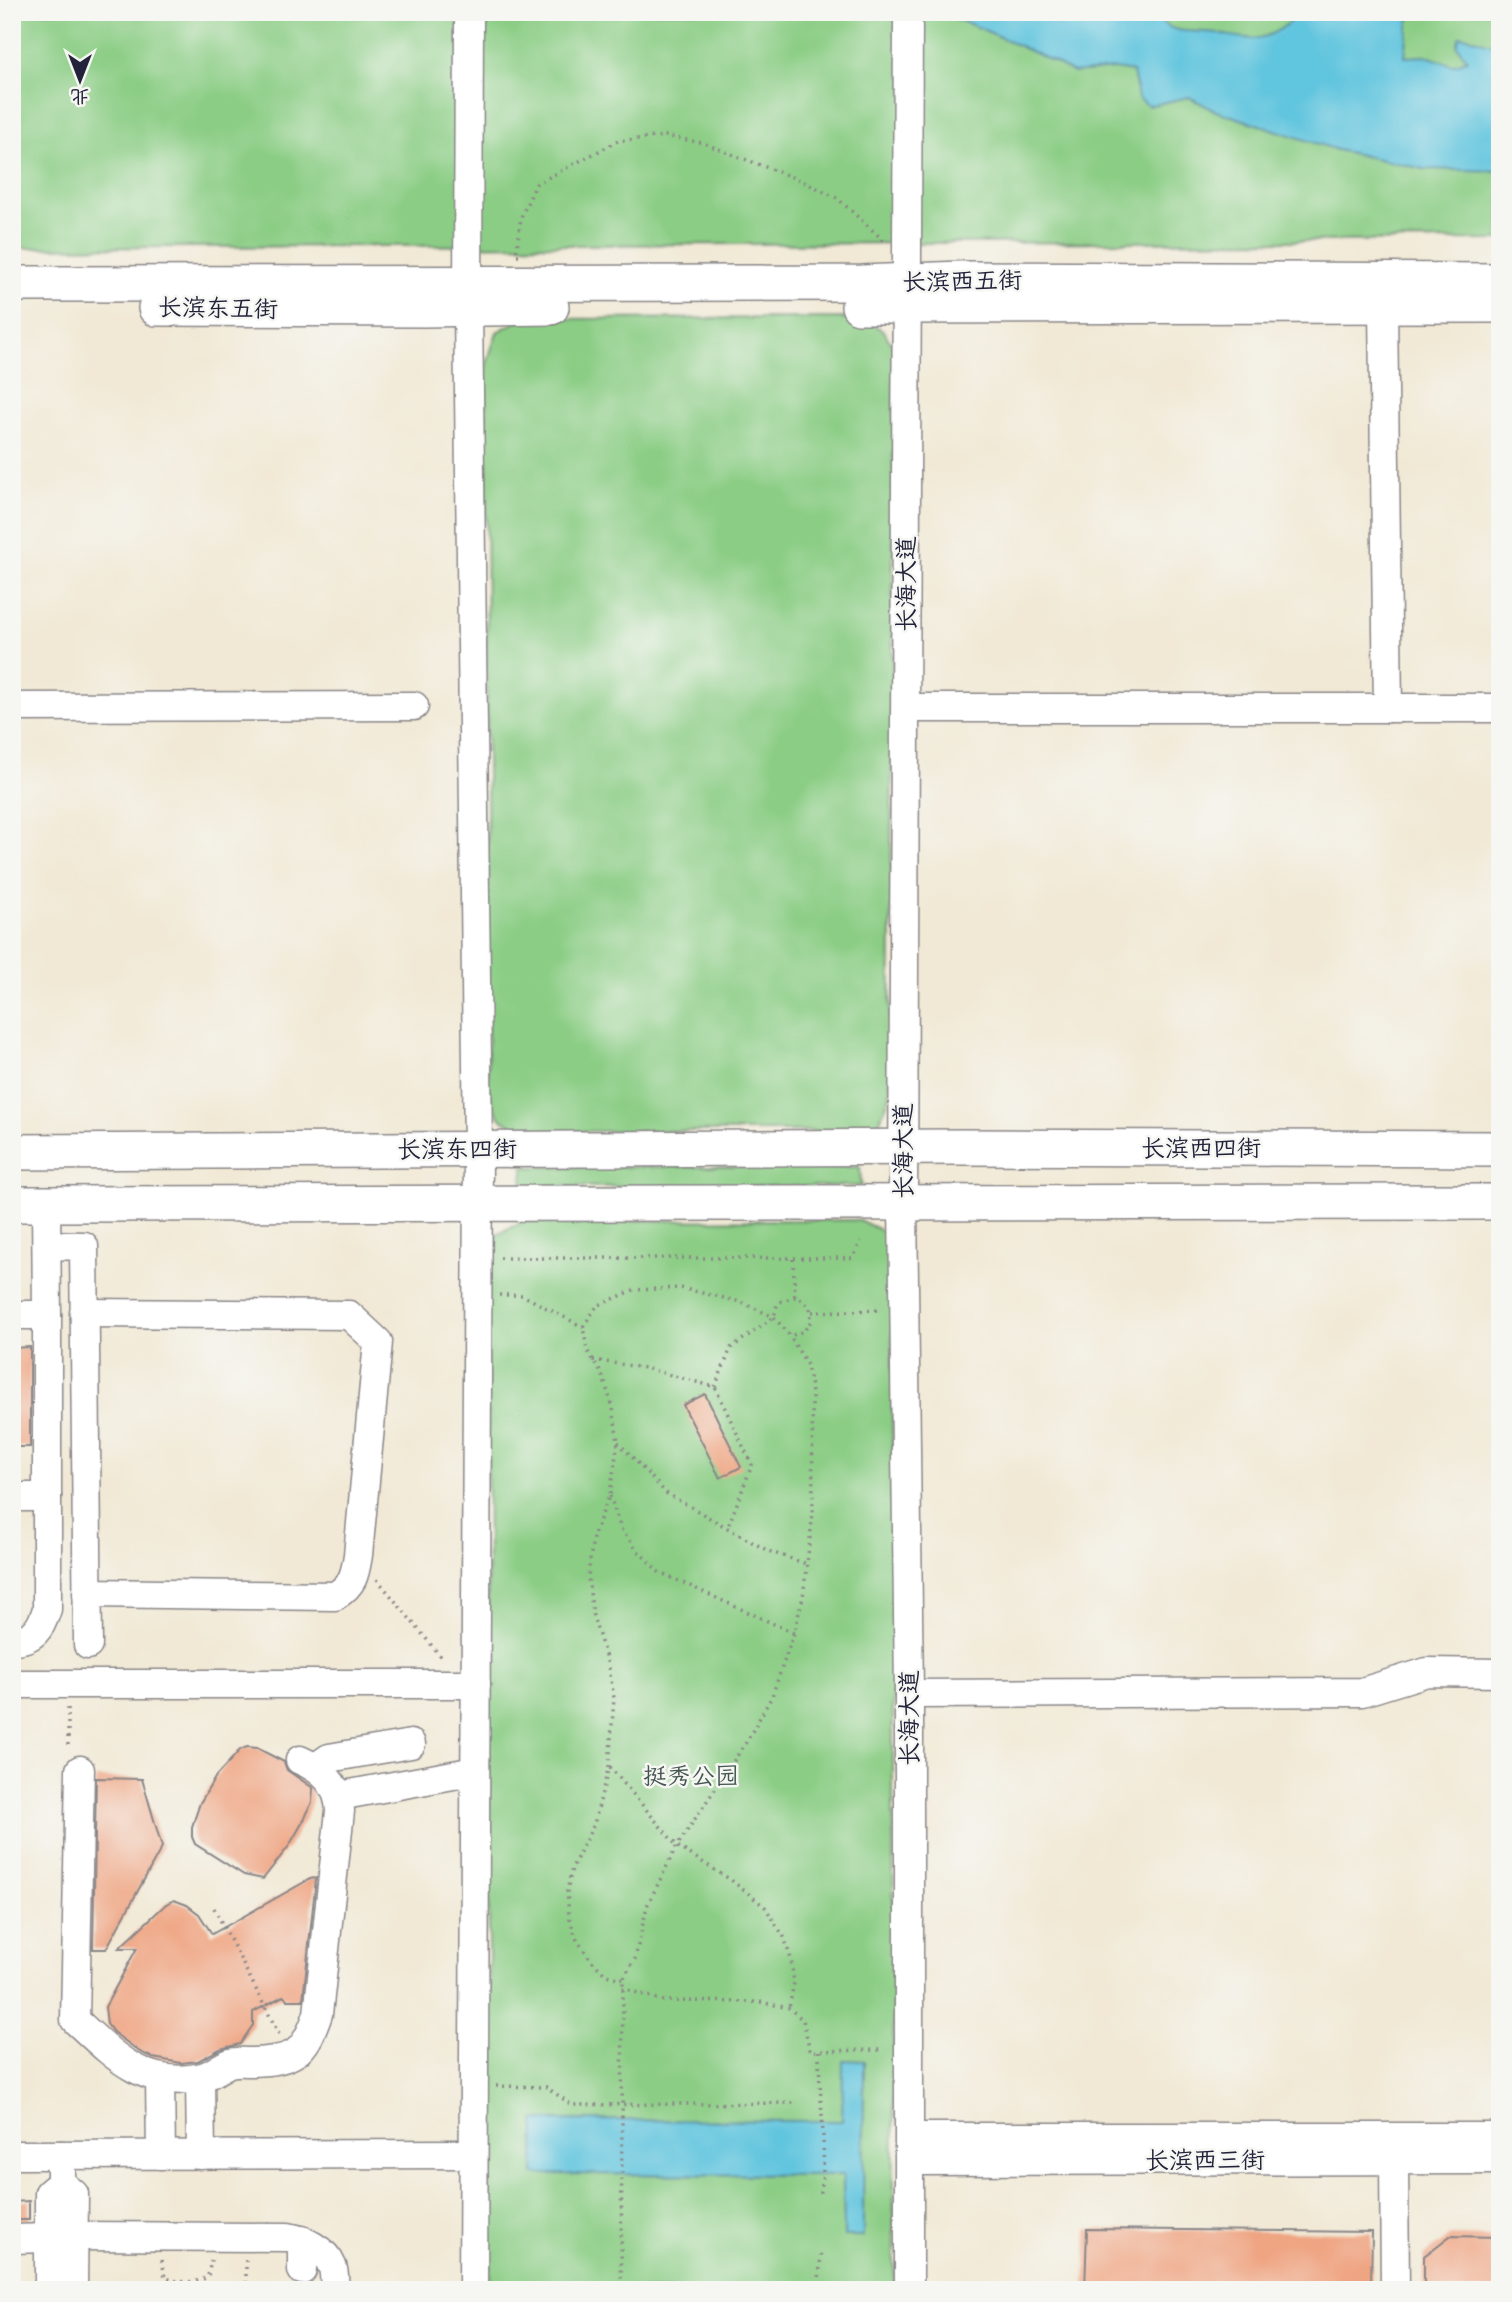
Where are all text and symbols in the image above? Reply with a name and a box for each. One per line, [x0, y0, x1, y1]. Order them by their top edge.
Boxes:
north arrow [46, 46, 116, 116]
text: 北 [70, 84, 90, 110]
street label: 长滨西五街 [902, 263, 1022, 297]
street label: 长滨东五街 [158, 290, 278, 324]
street label: 长海大道 [889, 536, 921, 632]
street label: 长海大道 [886, 1103, 918, 1199]
street label: 长滨西四街 [1141, 1131, 1261, 1163]
street label: 长滨东四街 [397, 1132, 517, 1164]
street label: 长海大道 [892, 1670, 924, 1766]
park label: 挺秀公园 [643, 1759, 739, 1791]
street label: 长滨西三街 [1145, 2143, 1265, 2175]

